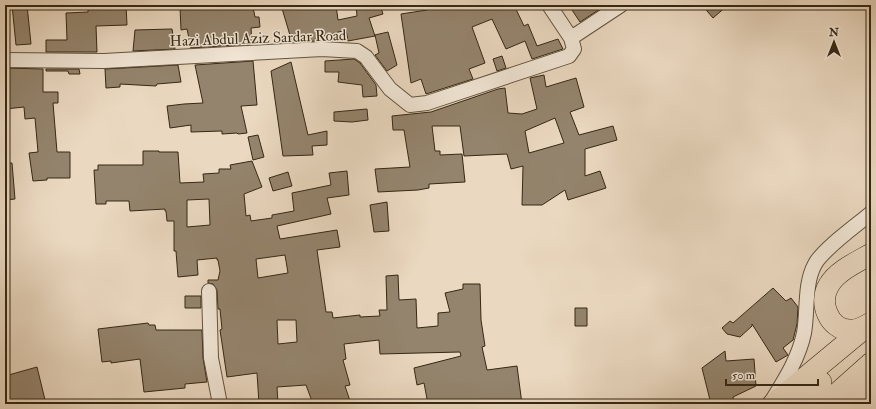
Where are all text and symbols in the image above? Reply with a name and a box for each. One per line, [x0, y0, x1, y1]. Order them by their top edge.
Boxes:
north arrow [814, 22, 854, 62]
street label: Hazi Abdul Aziz Sardar Road [169, 26, 347, 51]
text: N [828, 26, 840, 39]
scale bar [726, 361, 818, 387]
text: 50 m [732, 368, 756, 383]

